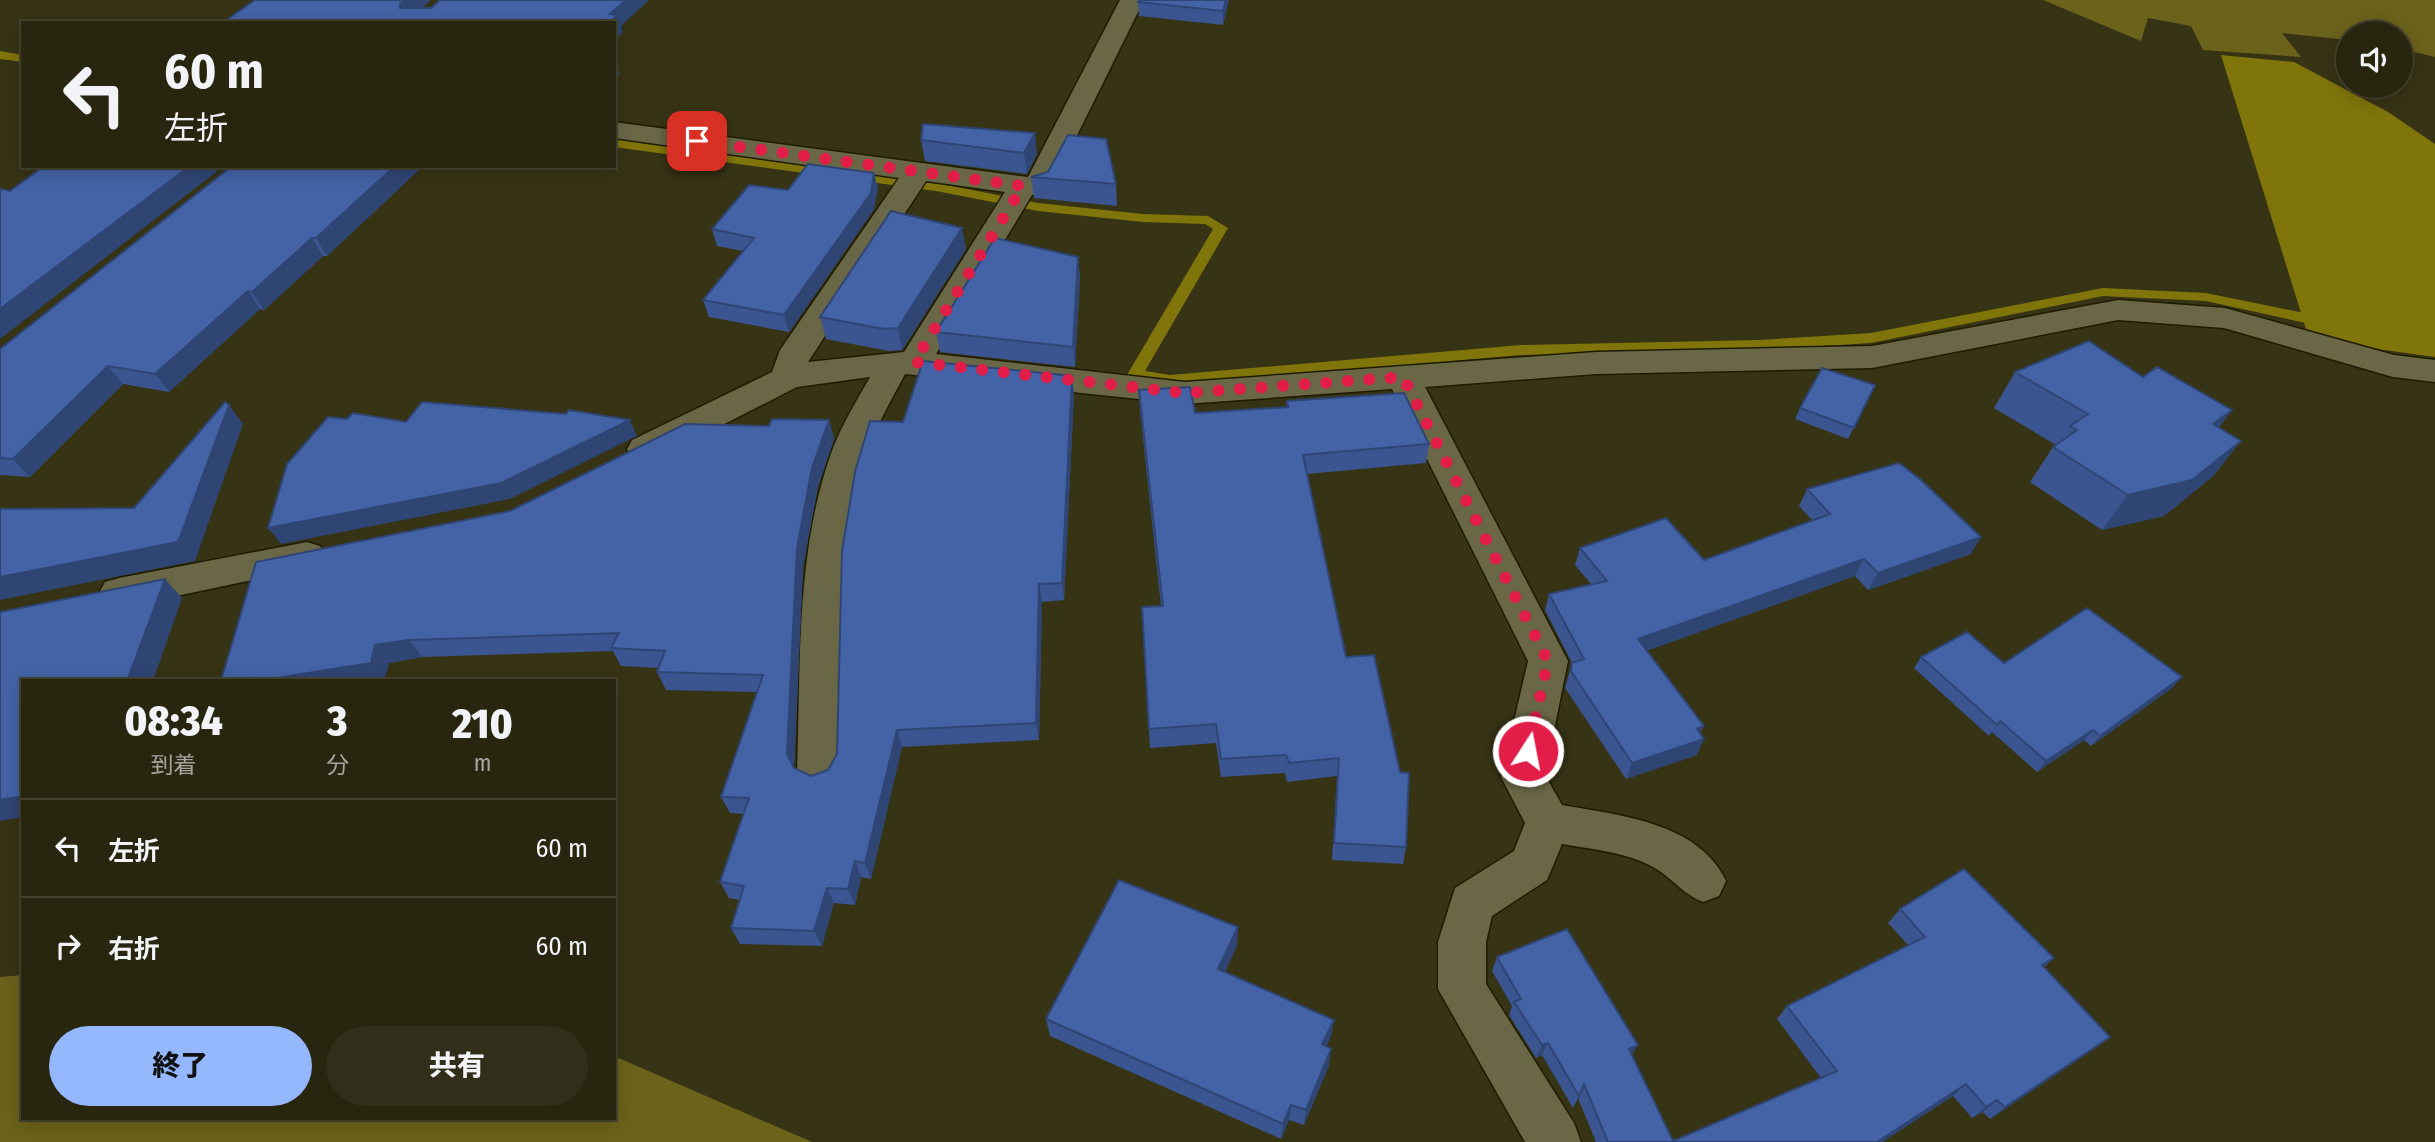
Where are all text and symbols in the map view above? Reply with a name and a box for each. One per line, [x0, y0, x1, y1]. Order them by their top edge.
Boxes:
map controls [2336, 21, 2413, 98]
button: sound [2336, 21, 2413, 98]
text: 60 m [164, 42, 264, 101]
icon: left [49, 49, 140, 140]
text: 左折 [164, 109, 228, 147]
pin [667, 111, 727, 171]
icon: arrive [678, 122, 716, 160]
text: 08:34 [124, 696, 223, 746]
text: 3 [327, 696, 348, 746]
text: 210 [452, 699, 513, 749]
position arrow [1491, 714, 1565, 788]
text: m [474, 749, 491, 777]
text: 到着 [150, 751, 196, 779]
text: 分 [326, 751, 349, 779]
icon: left [49, 829, 87, 867]
text: 60 m [535, 833, 588, 864]
text: 左折 [108, 836, 160, 867]
icon: right [49, 927, 87, 965]
text: 60 m [535, 931, 588, 962]
text: 右折 [108, 934, 160, 965]
button: 終了 [49, 1026, 312, 1106]
button: 共有 [326, 1026, 588, 1106]

